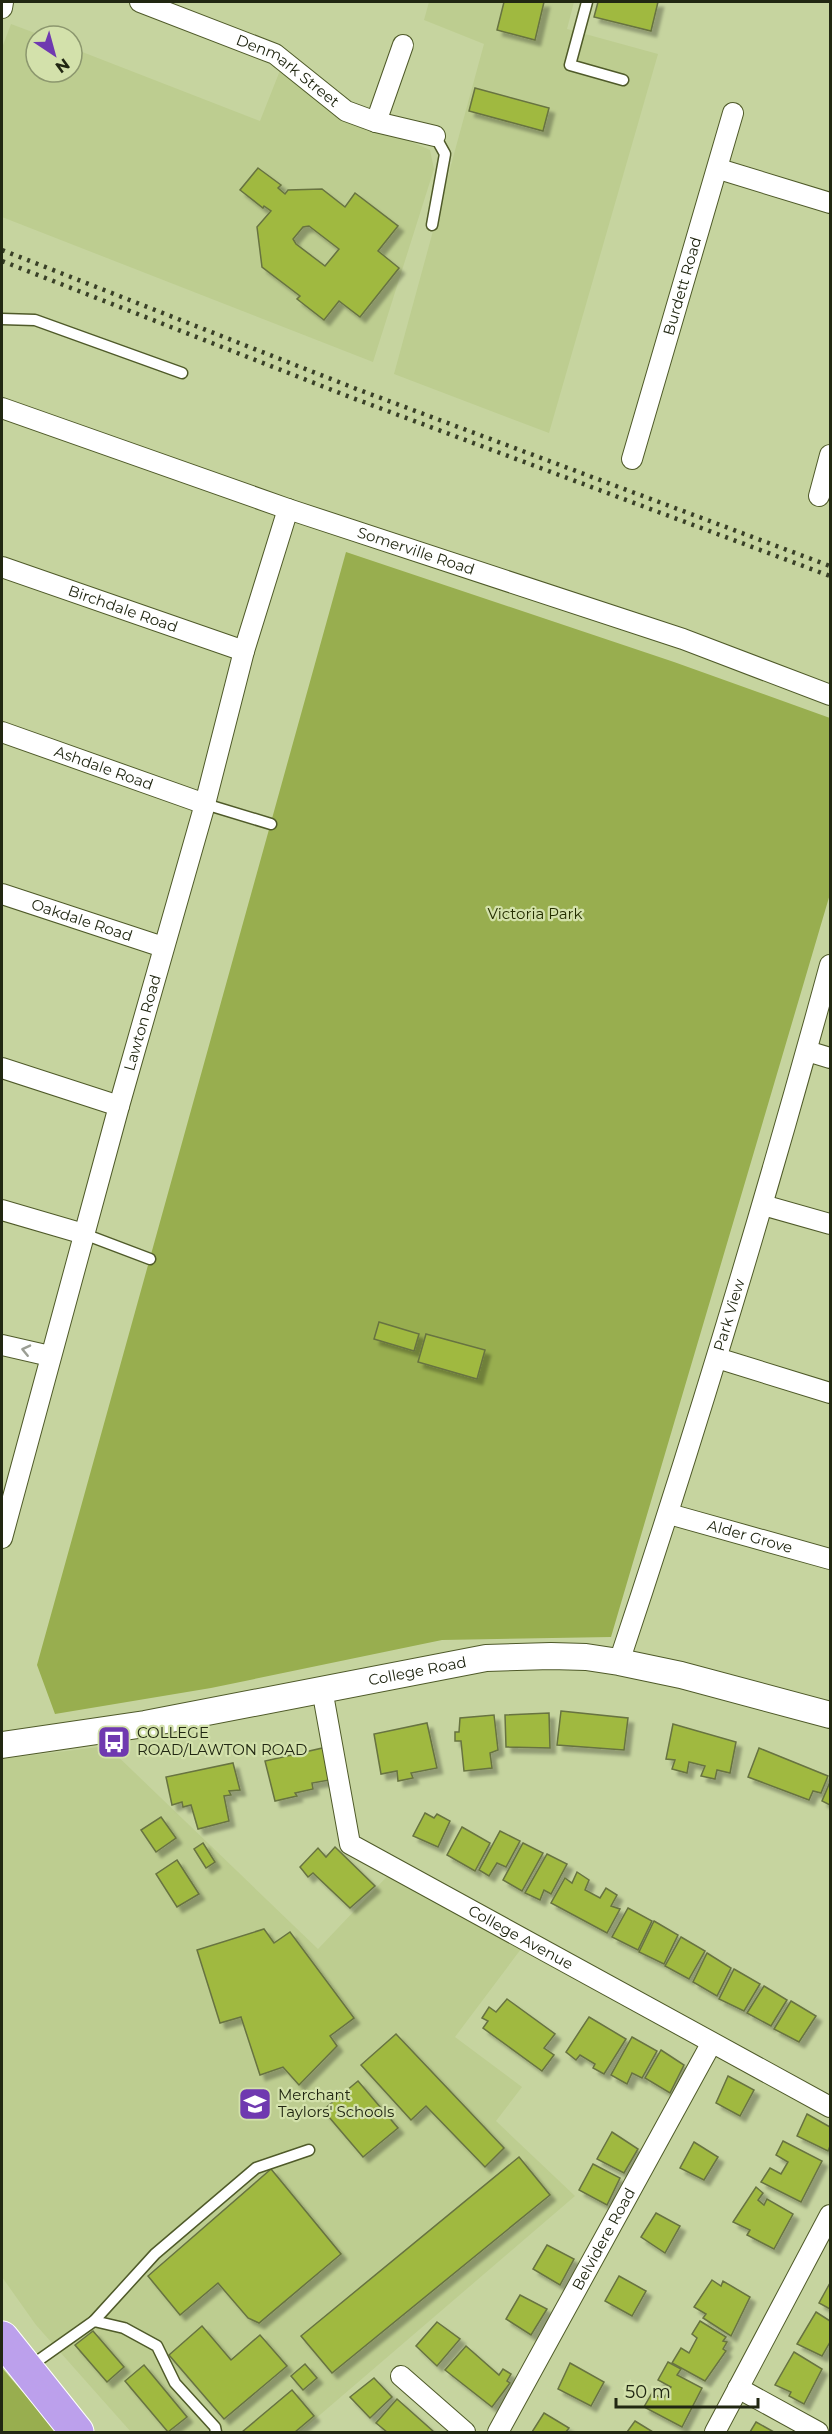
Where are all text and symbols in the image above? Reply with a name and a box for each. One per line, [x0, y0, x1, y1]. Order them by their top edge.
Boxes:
north arrow [24, 24, 84, 84]
street label: Denmark Street [234, 30, 343, 111]
text: N [52, 54, 73, 77]
street label: Burdett Road [659, 235, 705, 338]
street label: Somerville Road [355, 522, 477, 579]
street label: Birchdale Road [66, 581, 181, 636]
street label: Ashdale Road [52, 741, 156, 794]
street label: Oakdale Road [29, 894, 135, 945]
park label: Victoria Park [488, 904, 583, 923]
street label: Lawton Road [119, 972, 165, 1073]
street label: Park View [709, 1276, 749, 1353]
one-way arrow [21, 1345, 31, 1358]
street label: Alder Grove [705, 1515, 795, 1557]
street label: College Road [367, 1652, 468, 1690]
place label: COLLEGE ROAD/LAWTON ROAD [137, 1723, 307, 1759]
bus stop icon: COLLEGE ROAD/LAWTON ROAD [96, 1724, 132, 1760]
street label: College Avenue [465, 1901, 577, 1973]
place label: Merchant Taylors' Schools [278, 2085, 394, 2121]
school or university icon: Merchant Taylors' Schools [237, 2086, 273, 2122]
street label: Belvidere Road [568, 2184, 639, 2293]
scale bar [616, 2371, 758, 2409]
text: 50 m [625, 2381, 671, 2403]

